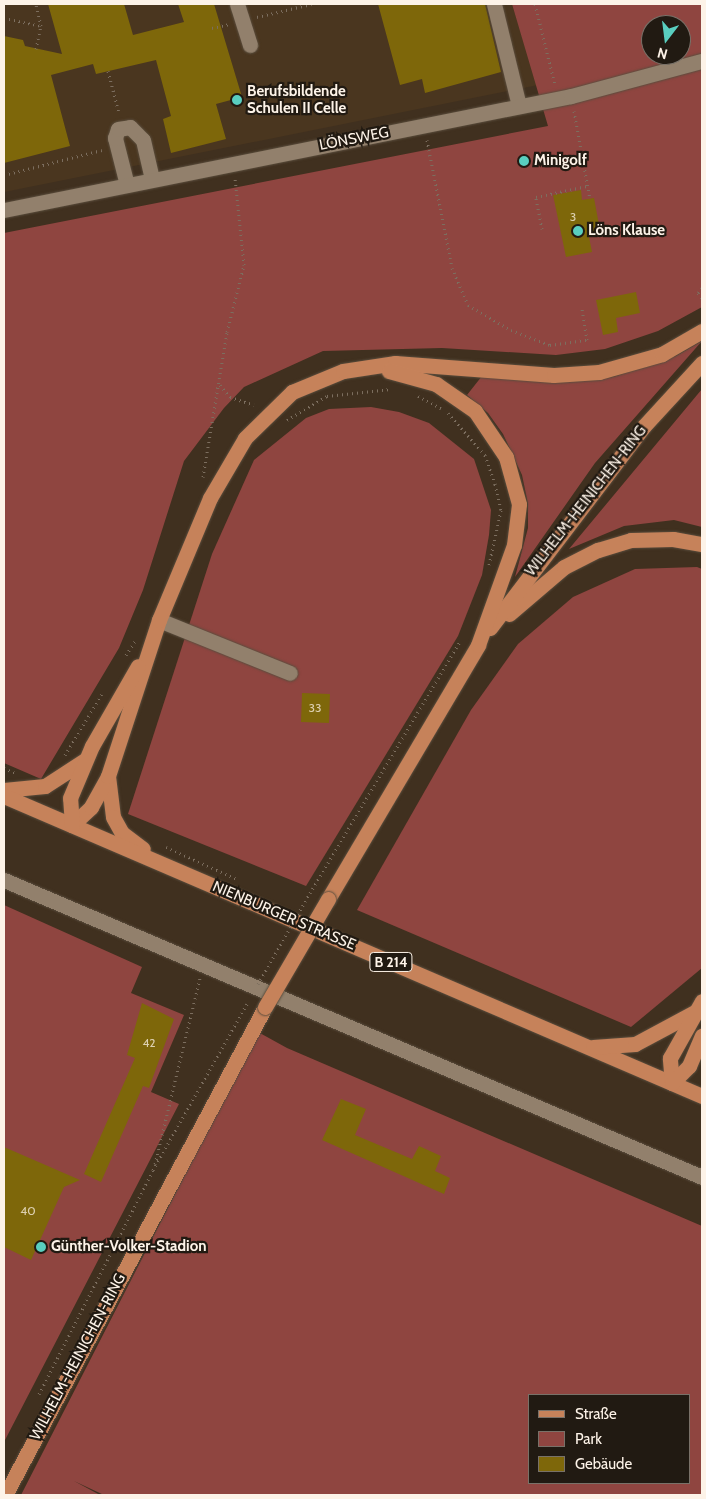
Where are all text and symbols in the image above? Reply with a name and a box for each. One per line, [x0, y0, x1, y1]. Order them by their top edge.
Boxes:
north arrow [641, 15, 691, 65]
text: N [655, 44, 669, 63]
place label: Berufsbildende Schulen II Celle [247, 82, 346, 117]
marker: Berufsbildende Schulen II Celle [231, 94, 243, 106]
street label: LÖNSWEG [318, 123, 390, 155]
place label: Minigolf [534, 152, 587, 170]
marker: Minigolf [518, 155, 530, 167]
house number: 3 [570, 210, 576, 224]
place label: Löns Klause [588, 222, 665, 240]
marker: Löns Klause [572, 225, 584, 237]
street label: WILHELM-HEINICHEN-RING [522, 422, 650, 580]
house number: 33 [309, 701, 321, 715]
street label: NIENBURGER STRASSE [210, 878, 358, 954]
road number: B 214 [368, 950, 414, 974]
house number: 42 [142, 1036, 156, 1050]
house number: 40 [20, 1204, 36, 1218]
place label: Günther-Volker-Stadion [51, 1238, 207, 1256]
marker: Günther-Volker-Stadion [35, 1241, 47, 1253]
street label: WILHELM-HEINICHEN-RING [26, 1271, 130, 1443]
legend [528, 1394, 691, 1484]
text: Straße [575, 1405, 617, 1423]
text: Park [575, 1430, 602, 1448]
text: Gebäude [575, 1455, 632, 1473]

